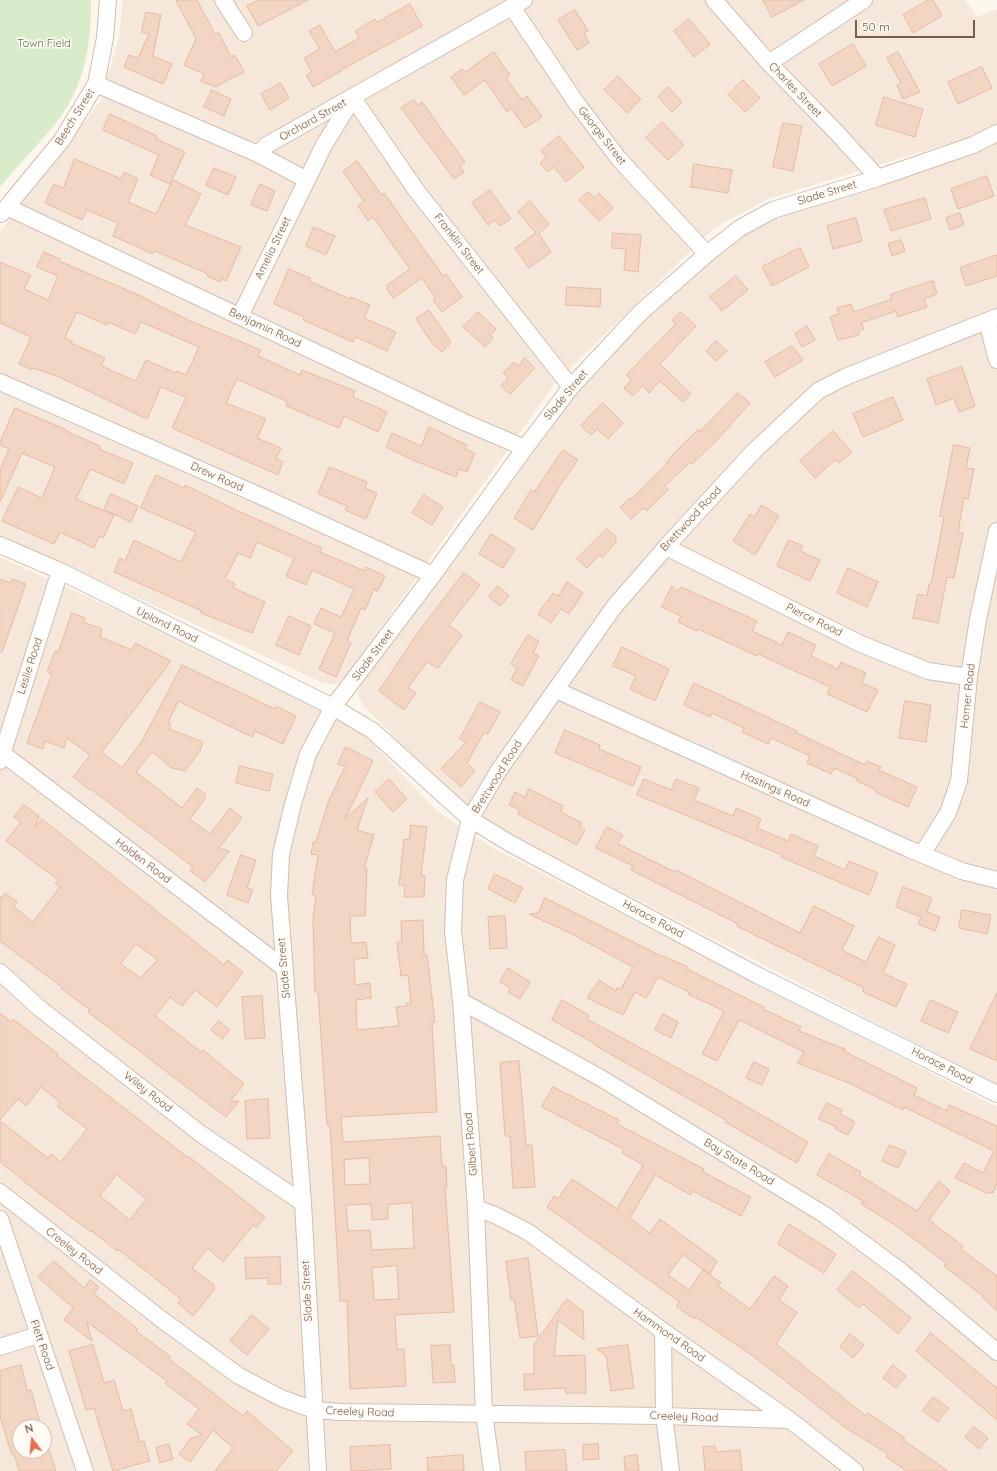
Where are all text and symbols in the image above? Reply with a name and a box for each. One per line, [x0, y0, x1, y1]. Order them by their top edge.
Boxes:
scale bar [857, 12, 977, 38]
text: 50 m [862, 19, 890, 34]
park label: Town Field [17, 37, 71, 51]
street label: Charles Street [766, 60, 824, 120]
street label: Beech Street [52, 86, 98, 148]
street label: Orchard Street [277, 96, 349, 144]
street label: George Street [575, 104, 629, 168]
street label: Slade Street [796, 178, 858, 208]
street label: Franklin Street [431, 211, 487, 277]
street label: Amelia Street [252, 215, 294, 281]
street label: Benjamin Road [227, 305, 303, 351]
street label: Slade Street [541, 367, 591, 423]
street label: Drew Road [188, 459, 246, 495]
street label: Brettwood Road [658, 484, 724, 554]
street label: Pierce Road [784, 601, 844, 639]
street label: Upland Road [134, 604, 200, 646]
street label: Slade Street [349, 627, 397, 683]
street label: Leslie Road [15, 636, 45, 696]
street label: Homer Road [958, 663, 978, 729]
street label: Brettwood Road [469, 738, 525, 816]
street label: Hastings Road [738, 768, 812, 810]
street label: Holden Road [112, 836, 174, 886]
street label: Horace Road [620, 897, 686, 941]
street label: Slade Street [275, 937, 293, 999]
street label: Horace Road [909, 1045, 975, 1087]
street label: Wiley Road [121, 1069, 175, 1115]
street label: Gilbert Road [462, 1112, 480, 1176]
street label: Bay State Road [701, 1136, 777, 1188]
street label: Creeley Road [43, 1225, 105, 1277]
street label: Slade Street [299, 1260, 315, 1322]
street label: Hammond Road [631, 1305, 707, 1365]
street label: Flett Road [27, 1318, 57, 1372]
street label: Creeley Road [325, 1404, 395, 1420]
street label: Creeley Road [649, 1409, 719, 1425]
north arrow [12, 1419, 52, 1459]
text: N [23, 1421, 35, 1436]

